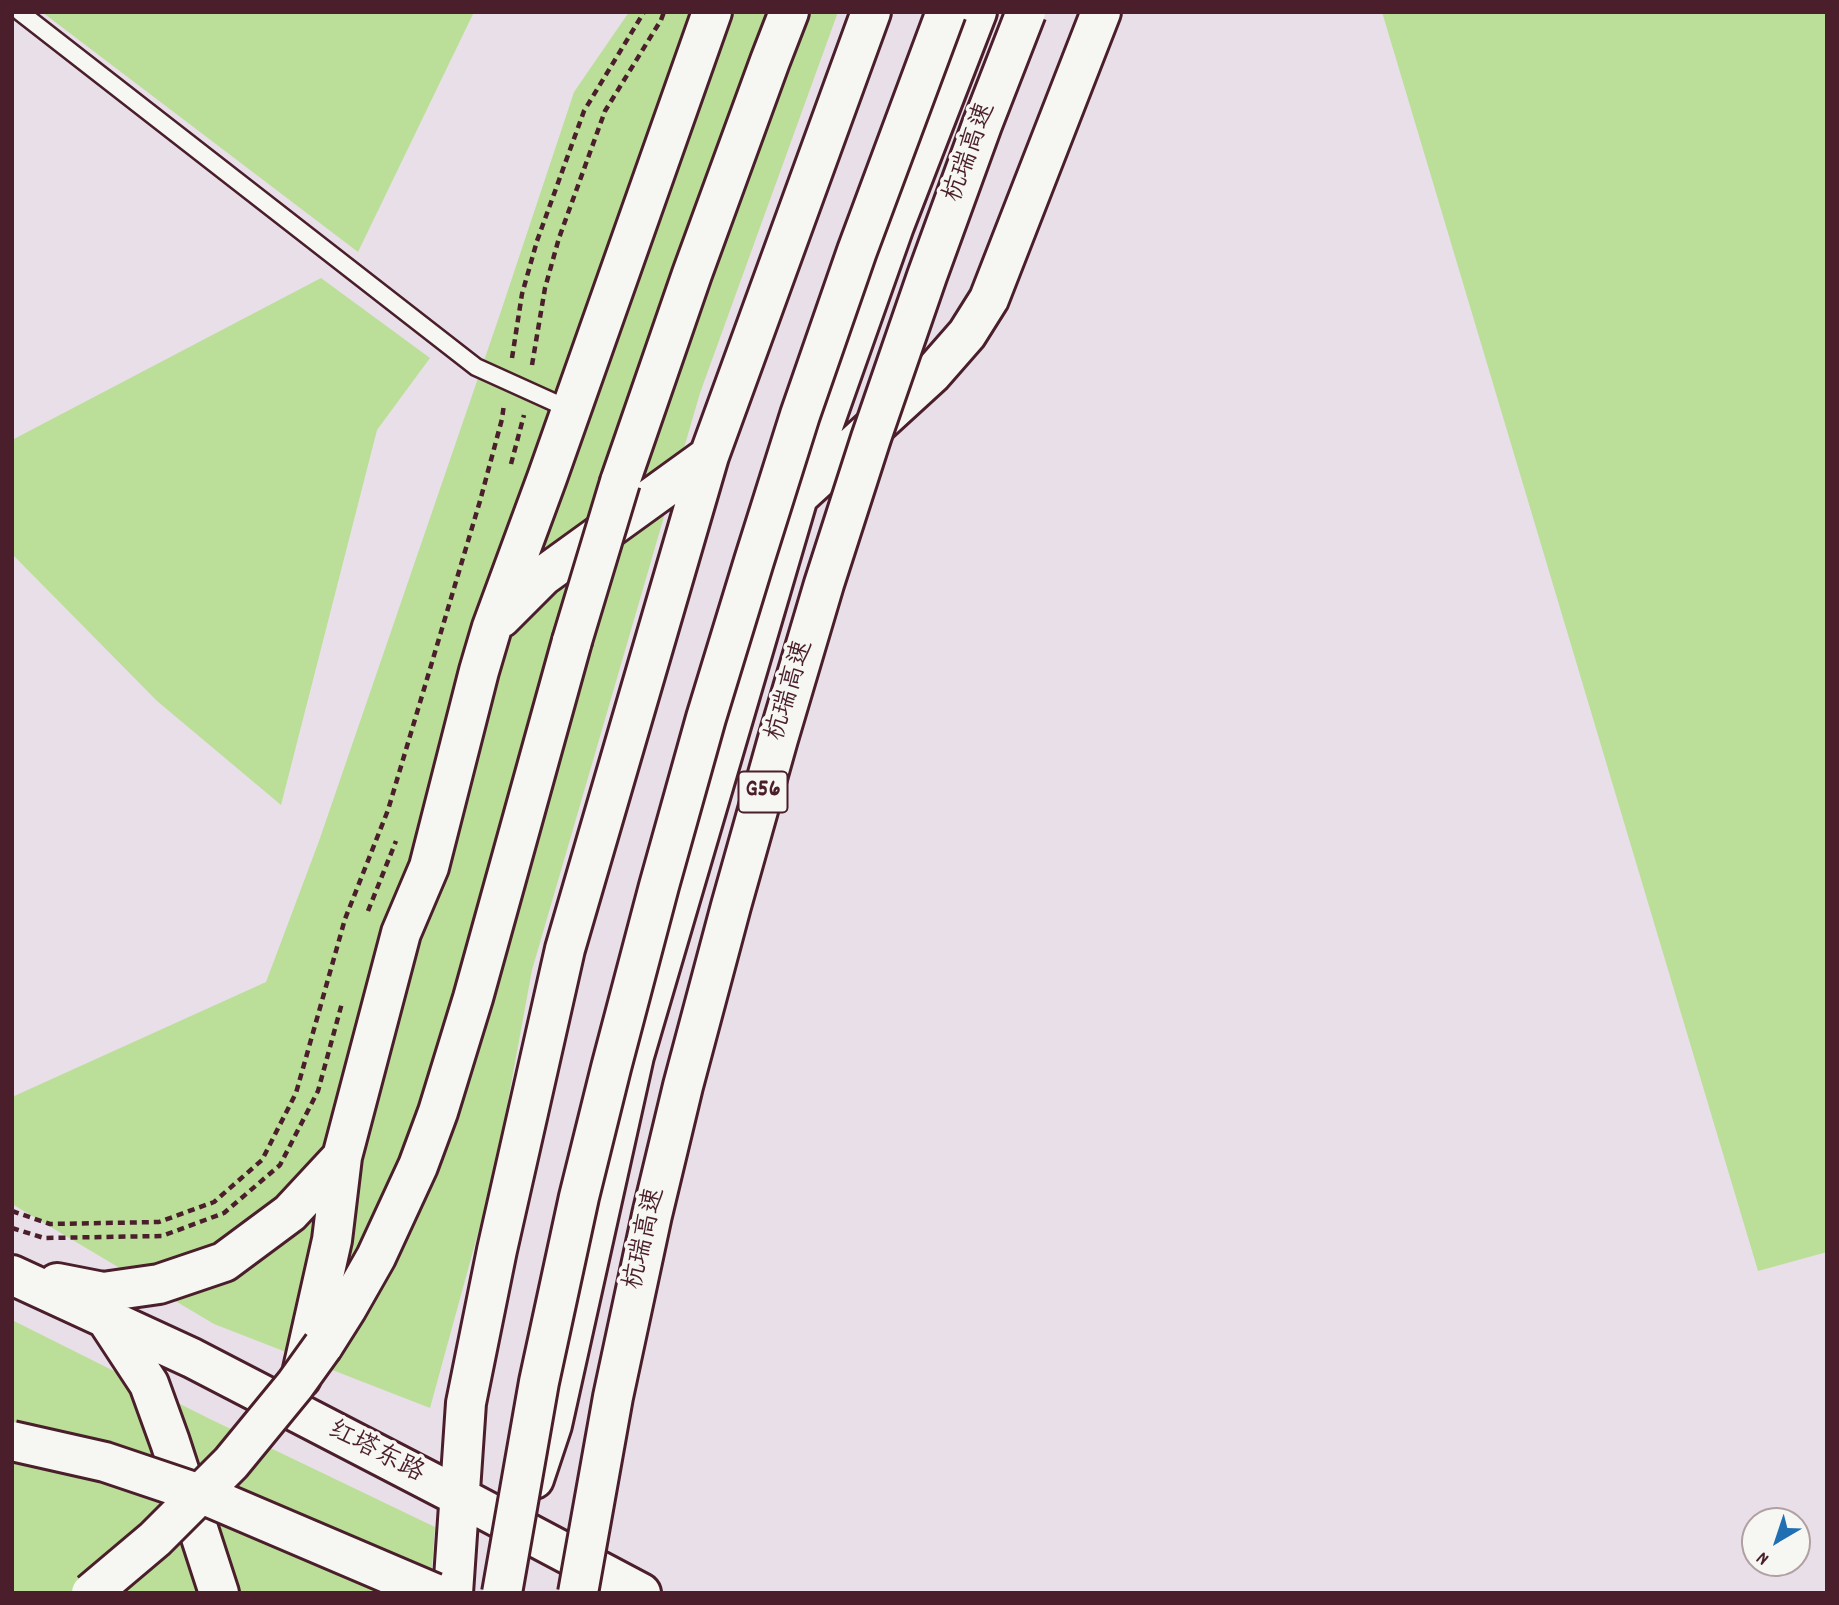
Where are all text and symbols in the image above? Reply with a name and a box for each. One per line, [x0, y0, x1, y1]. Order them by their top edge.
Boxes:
street label: 杭瑞高速 [940, 99, 1004, 207]
street label: 杭瑞高速 [762, 637, 822, 745]
road number: G56 [738, 772, 788, 812]
street label: 杭瑞高速 [620, 1185, 674, 1293]
street label: 红塔东路 [322, 1416, 428, 1492]
north arrow [1741, 1507, 1811, 1577]
text: N [1752, 1544, 1776, 1571]

